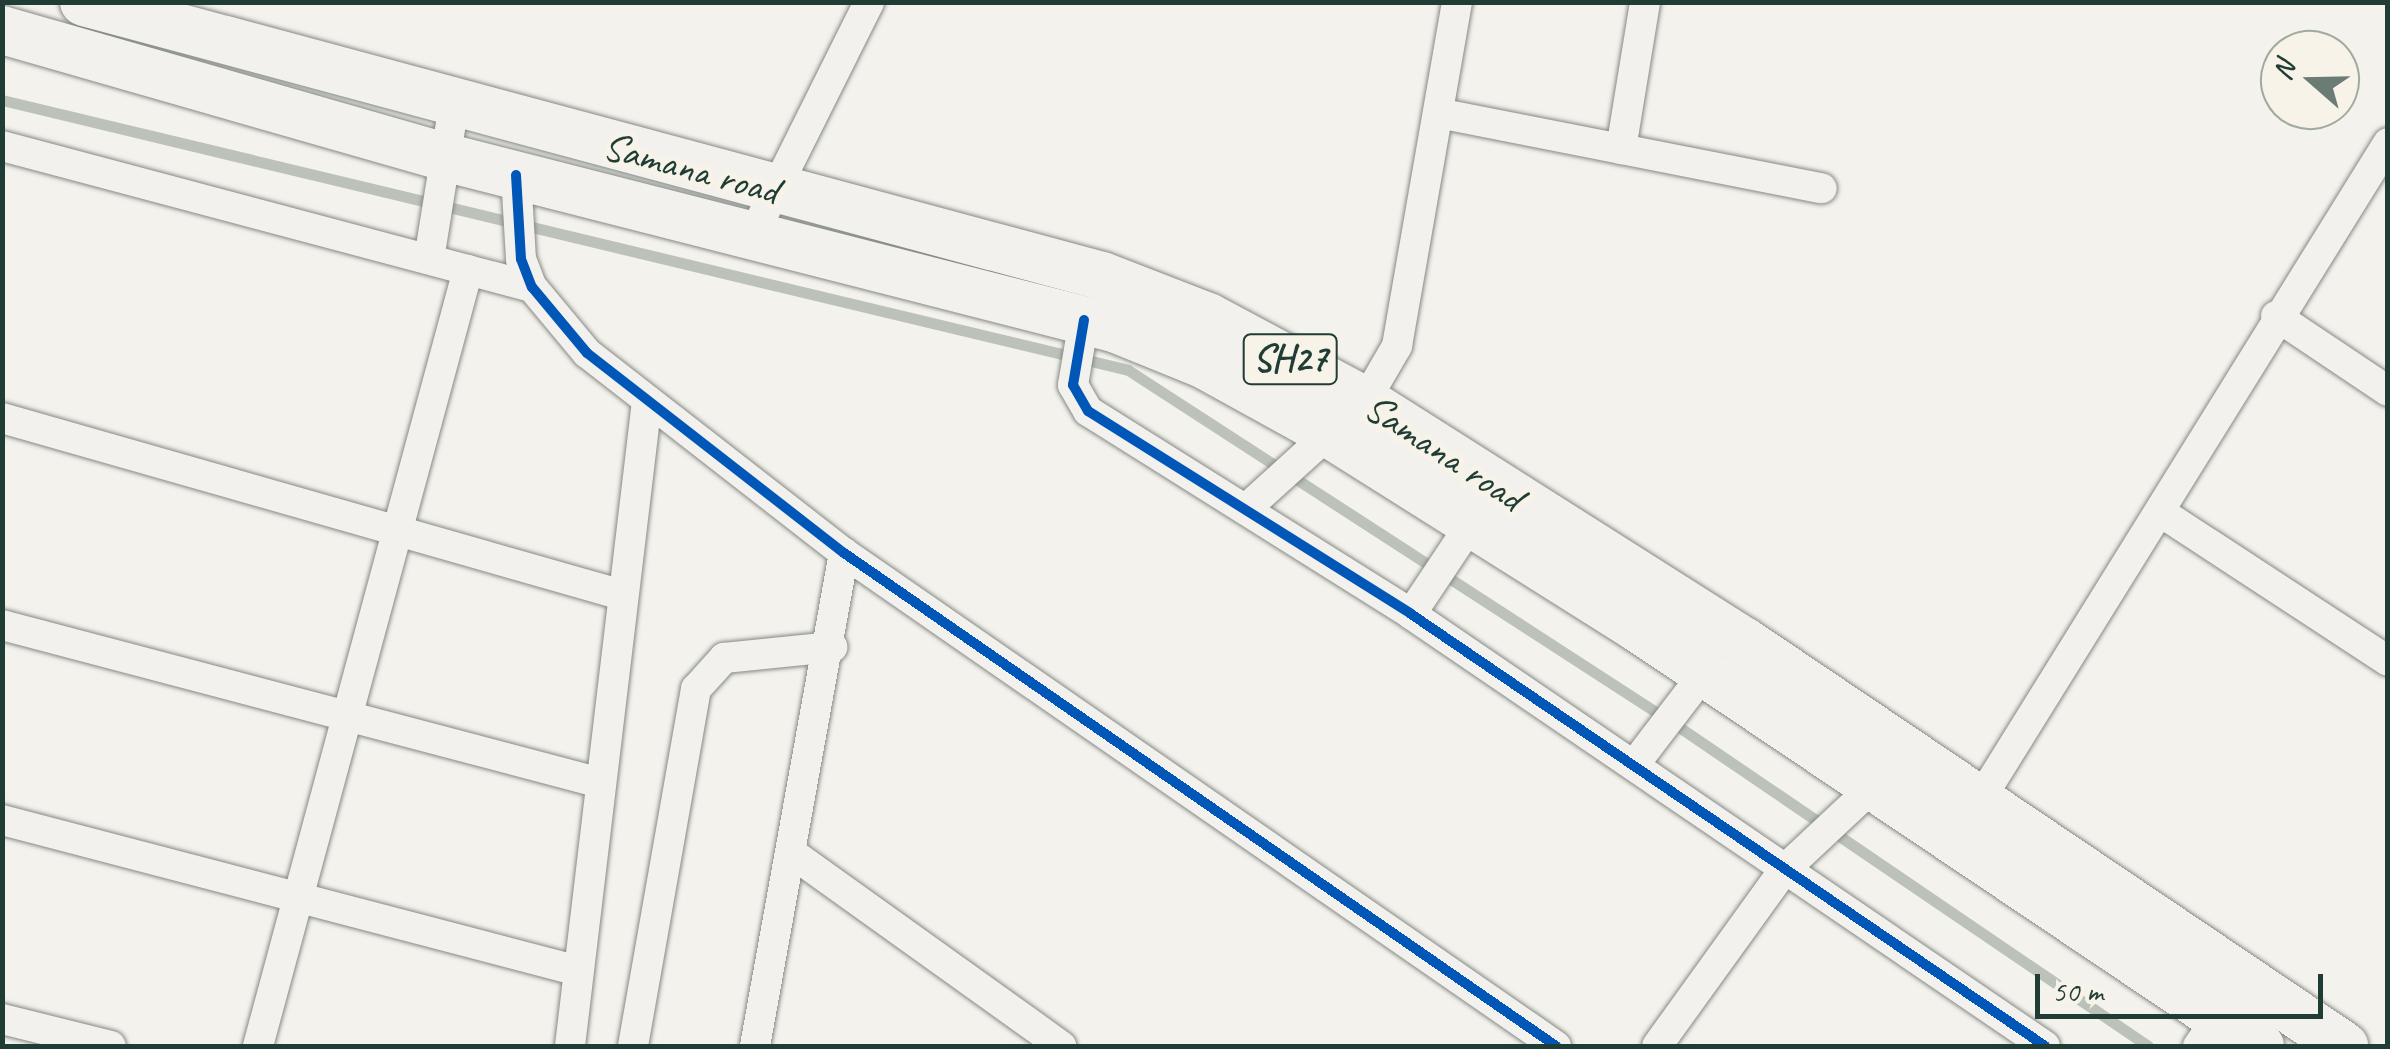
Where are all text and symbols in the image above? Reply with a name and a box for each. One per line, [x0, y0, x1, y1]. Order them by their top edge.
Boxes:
north arrow [2260, 30, 2360, 130]
text: N [2264, 56, 2303, 84]
street label: Samana road [598, 122, 784, 214]
road number: SH27 [1242, 326, 1338, 392]
street label: Samana road [1356, 383, 1532, 521]
scale bar [2040, 954, 2328, 1016]
text: 50 m [2052, 972, 2103, 1010]

